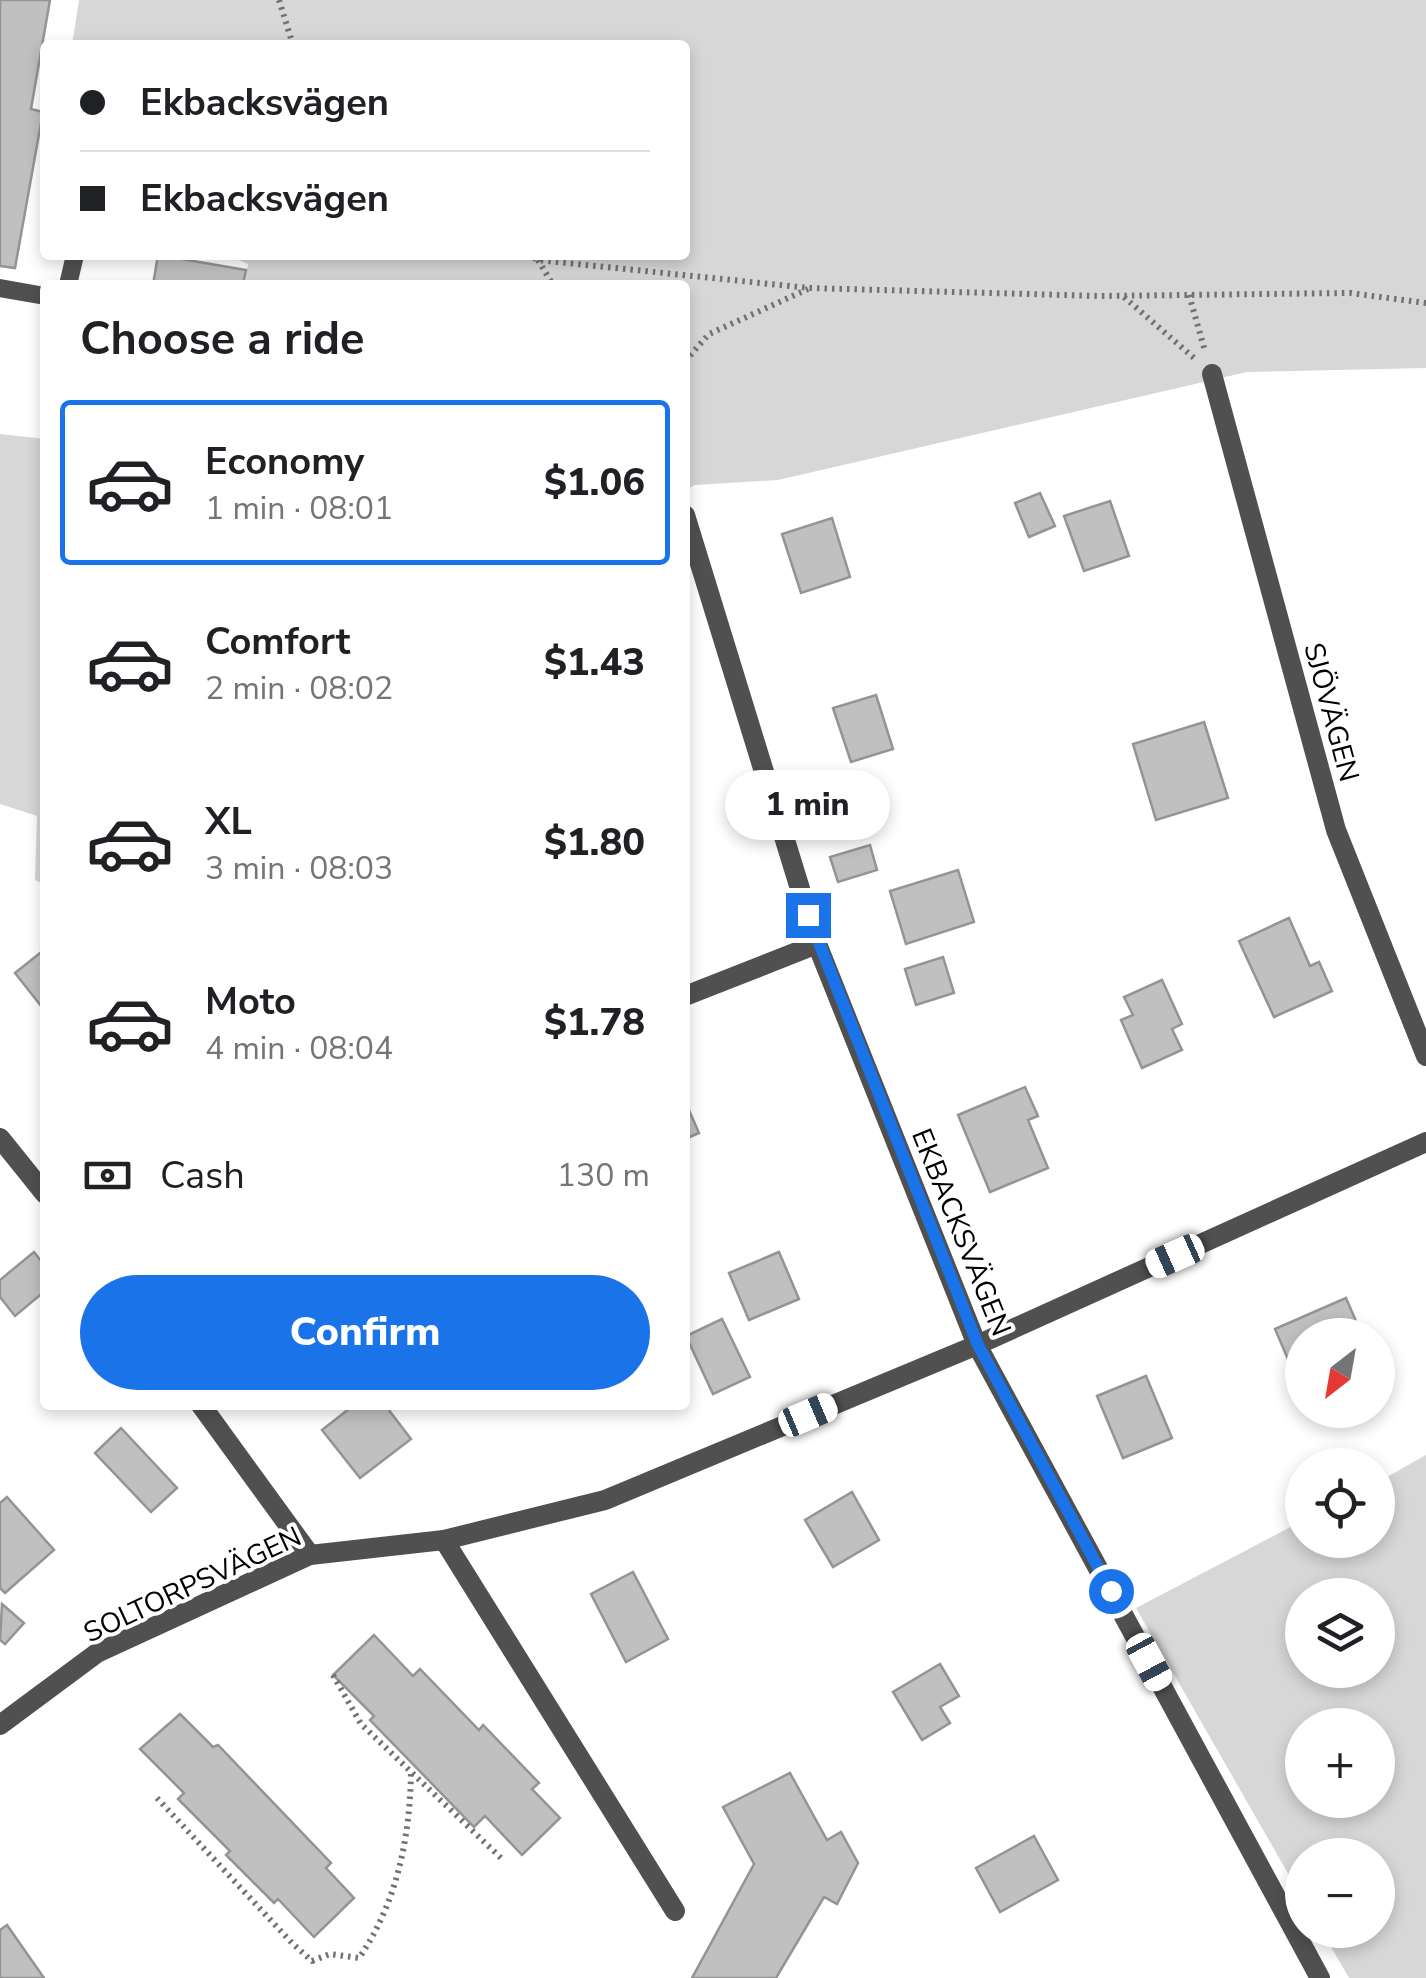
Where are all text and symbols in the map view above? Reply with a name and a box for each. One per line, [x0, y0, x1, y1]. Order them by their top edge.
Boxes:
text: Ekbacksvägen [140, 77, 389, 128]
text: Ekbacksvägen [140, 173, 389, 224]
text: Choose a ride [80, 309, 365, 370]
text: Economy [205, 436, 364, 487]
icon: car [85, 438, 175, 528]
text: $1.06 [544, 457, 645, 508]
text: 1 min · 08:01 [205, 487, 393, 530]
text: Comfort [205, 616, 350, 667]
icon: car [85, 618, 175, 708]
text: $1.43 [544, 637, 645, 688]
street label: SJÖVÄGEN [1294, 639, 1368, 786]
text: 2 min · 08:02 [205, 667, 393, 710]
callout: 1 min [726, 770, 890, 840]
text: 1 min [765, 783, 850, 826]
text: XL [205, 796, 252, 847]
icon: car [85, 798, 175, 888]
text: $1.80 [544, 817, 645, 868]
text: 3 min · 08:03 [205, 847, 393, 890]
route end [786, 893, 831, 938]
text: Moto [205, 976, 296, 1027]
icon: car [85, 978, 175, 1068]
text: $1.78 [544, 997, 645, 1048]
text: 4 min · 08:04 [205, 1027, 393, 1070]
street label: EKBACKSVÄGEN [902, 1123, 1020, 1342]
icon: cash [80, 1148, 135, 1203]
text: Cash [160, 1150, 245, 1201]
text: 130 m [557, 1154, 650, 1197]
car [1141, 1230, 1209, 1282]
button: Confirm [80, 1275, 650, 1390]
north arrow [1285, 1318, 1395, 1428]
map controls [1285, 1318, 1395, 1948]
car [775, 1389, 841, 1441]
button: locate [1285, 1448, 1395, 1558]
street label: SOLTORPSVÄGEN [77, 1518, 307, 1652]
route start [1089, 1569, 1134, 1614]
button: layers [1285, 1578, 1395, 1688]
car [1122, 1628, 1176, 1696]
button: + [1285, 1708, 1395, 1818]
button: − [1285, 1838, 1395, 1948]

